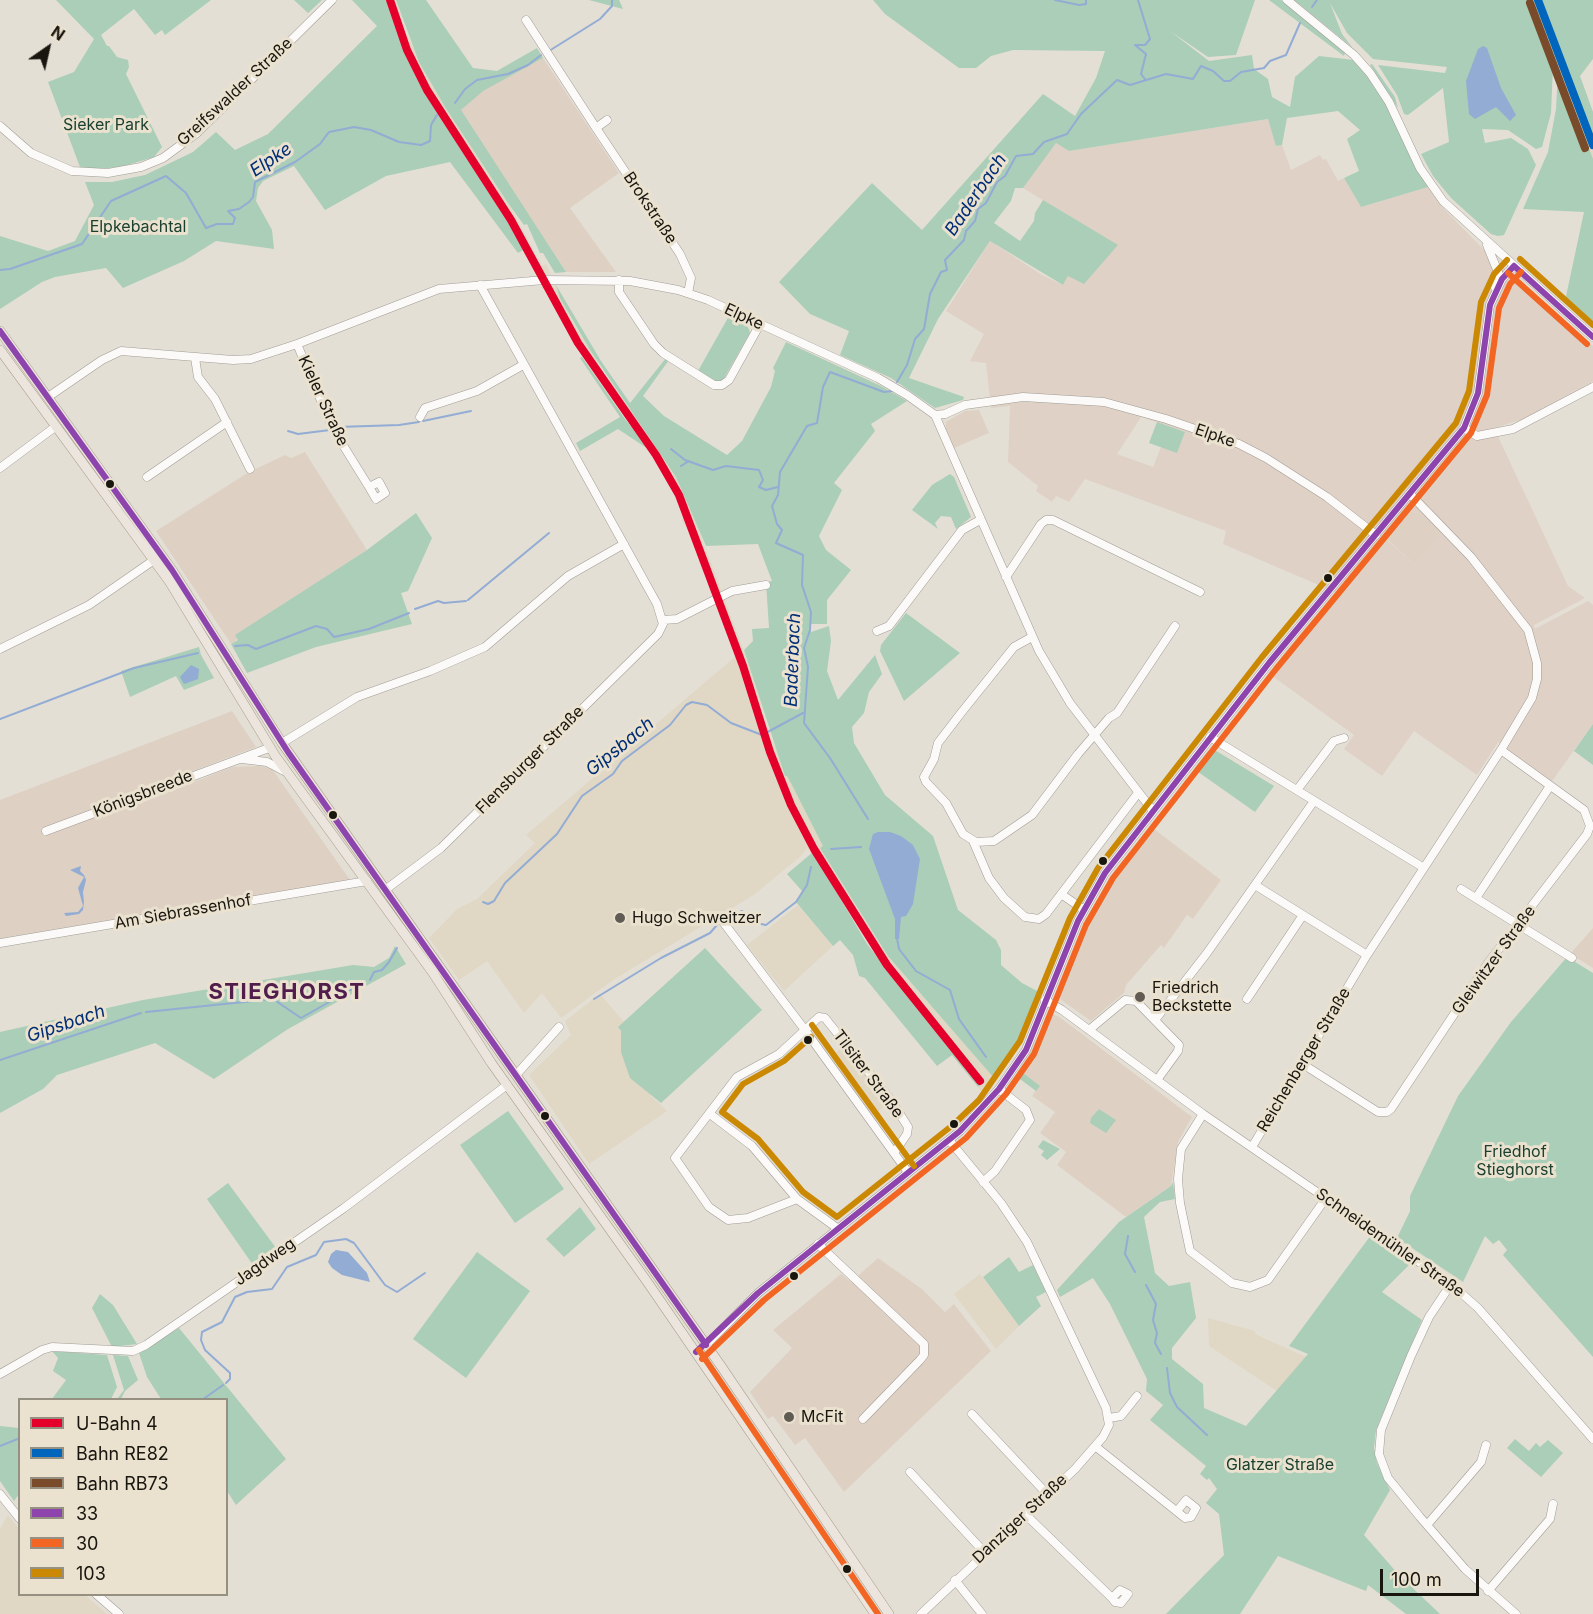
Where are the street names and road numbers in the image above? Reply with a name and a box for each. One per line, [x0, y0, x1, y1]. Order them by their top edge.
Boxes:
street label: Greifswalder Straße [174, 34, 296, 150]
street label: Brokstraße [619, 168, 681, 248]
street label: Elpke [721, 300, 767, 334]
street label: Kieler Straße [294, 353, 352, 449]
street label: Elpke [1192, 420, 1238, 452]
street label: Flensburger Straße [472, 702, 588, 818]
street label: Königsbreede [91, 766, 195, 822]
street label: Am Siebrassenhof [113, 891, 253, 933]
street label: Gleiwitzer Straße [1448, 902, 1540, 1018]
street label: Reichenberger Straße [1253, 984, 1355, 1136]
street label: Tilsiter Straße [829, 1026, 907, 1122]
street label: Schneidemühler Straße [1312, 1184, 1468, 1302]
street label: Jagdweg [231, 1234, 299, 1290]
street label: Danziger Straße [969, 1470, 1071, 1568]

